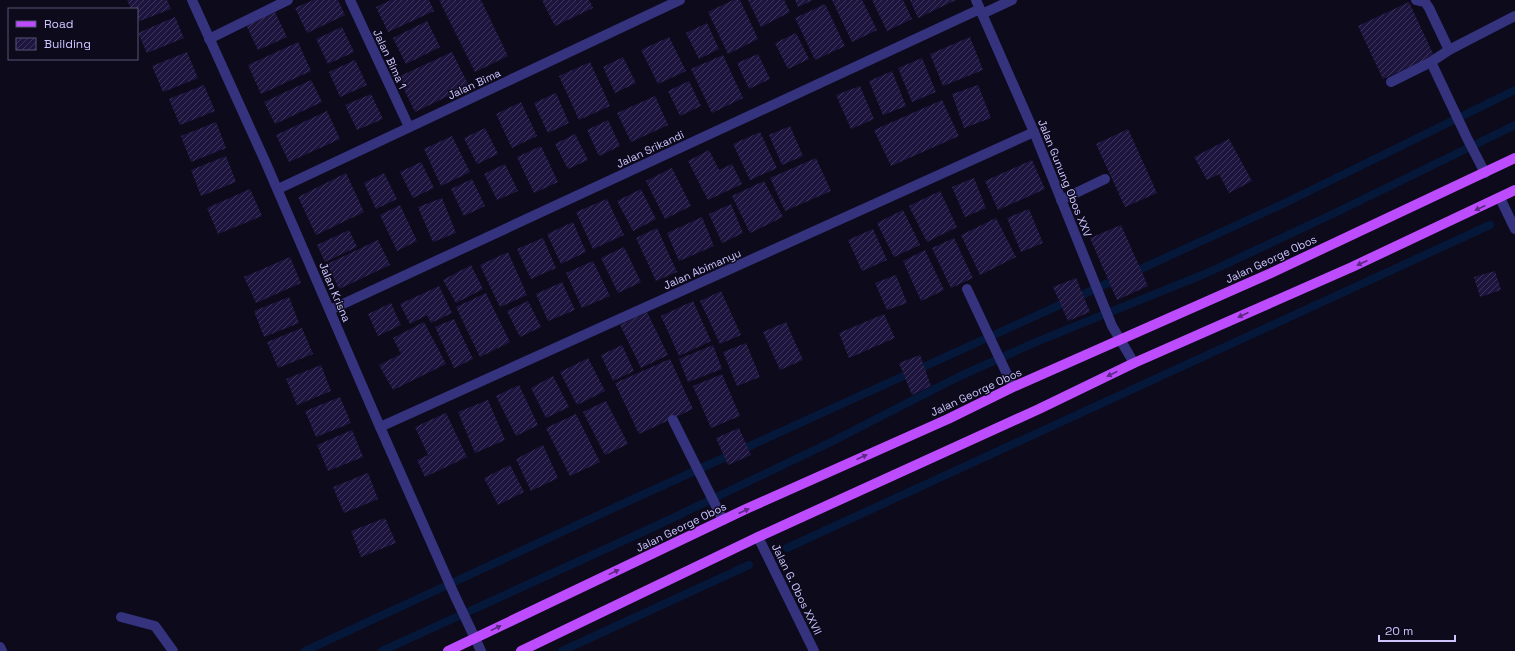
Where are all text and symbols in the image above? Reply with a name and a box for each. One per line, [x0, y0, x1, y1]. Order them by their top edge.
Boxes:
legend [8, 8, 138, 60]
text: Road [44, 16, 73, 32]
street label: Jalan Bima 1 [370, 27, 410, 91]
text: Building [44, 36, 91, 52]
street label: Jalan Bima [445, 65, 503, 102]
street label: Jalan Gunung Obos XXV [1035, 117, 1095, 239]
street label: Jalan Srikandi [614, 127, 686, 171]
one-way arrow [1474, 205, 1486, 211]
street label: Jalan George Obos [1223, 232, 1319, 286]
street label: Jalan Abimanyu [661, 246, 743, 292]
street label: Jalan Krisna [316, 260, 354, 325]
one-way arrow [1357, 260, 1368, 266]
one-way arrow [1237, 313, 1249, 319]
street label: Jalan George Obos [928, 365, 1024, 419]
one-way arrow [1106, 371, 1118, 377]
one-way arrow [857, 454, 868, 460]
street label: Jalan George Obos [633, 499, 729, 555]
one-way arrow [738, 507, 750, 513]
street label: Jalan G. Obos XXVII [769, 541, 825, 637]
one-way arrow [608, 569, 619, 575]
scale bar [1379, 617, 1455, 643]
text: 20 m [1385, 623, 1413, 639]
one-way arrow [491, 625, 502, 631]

